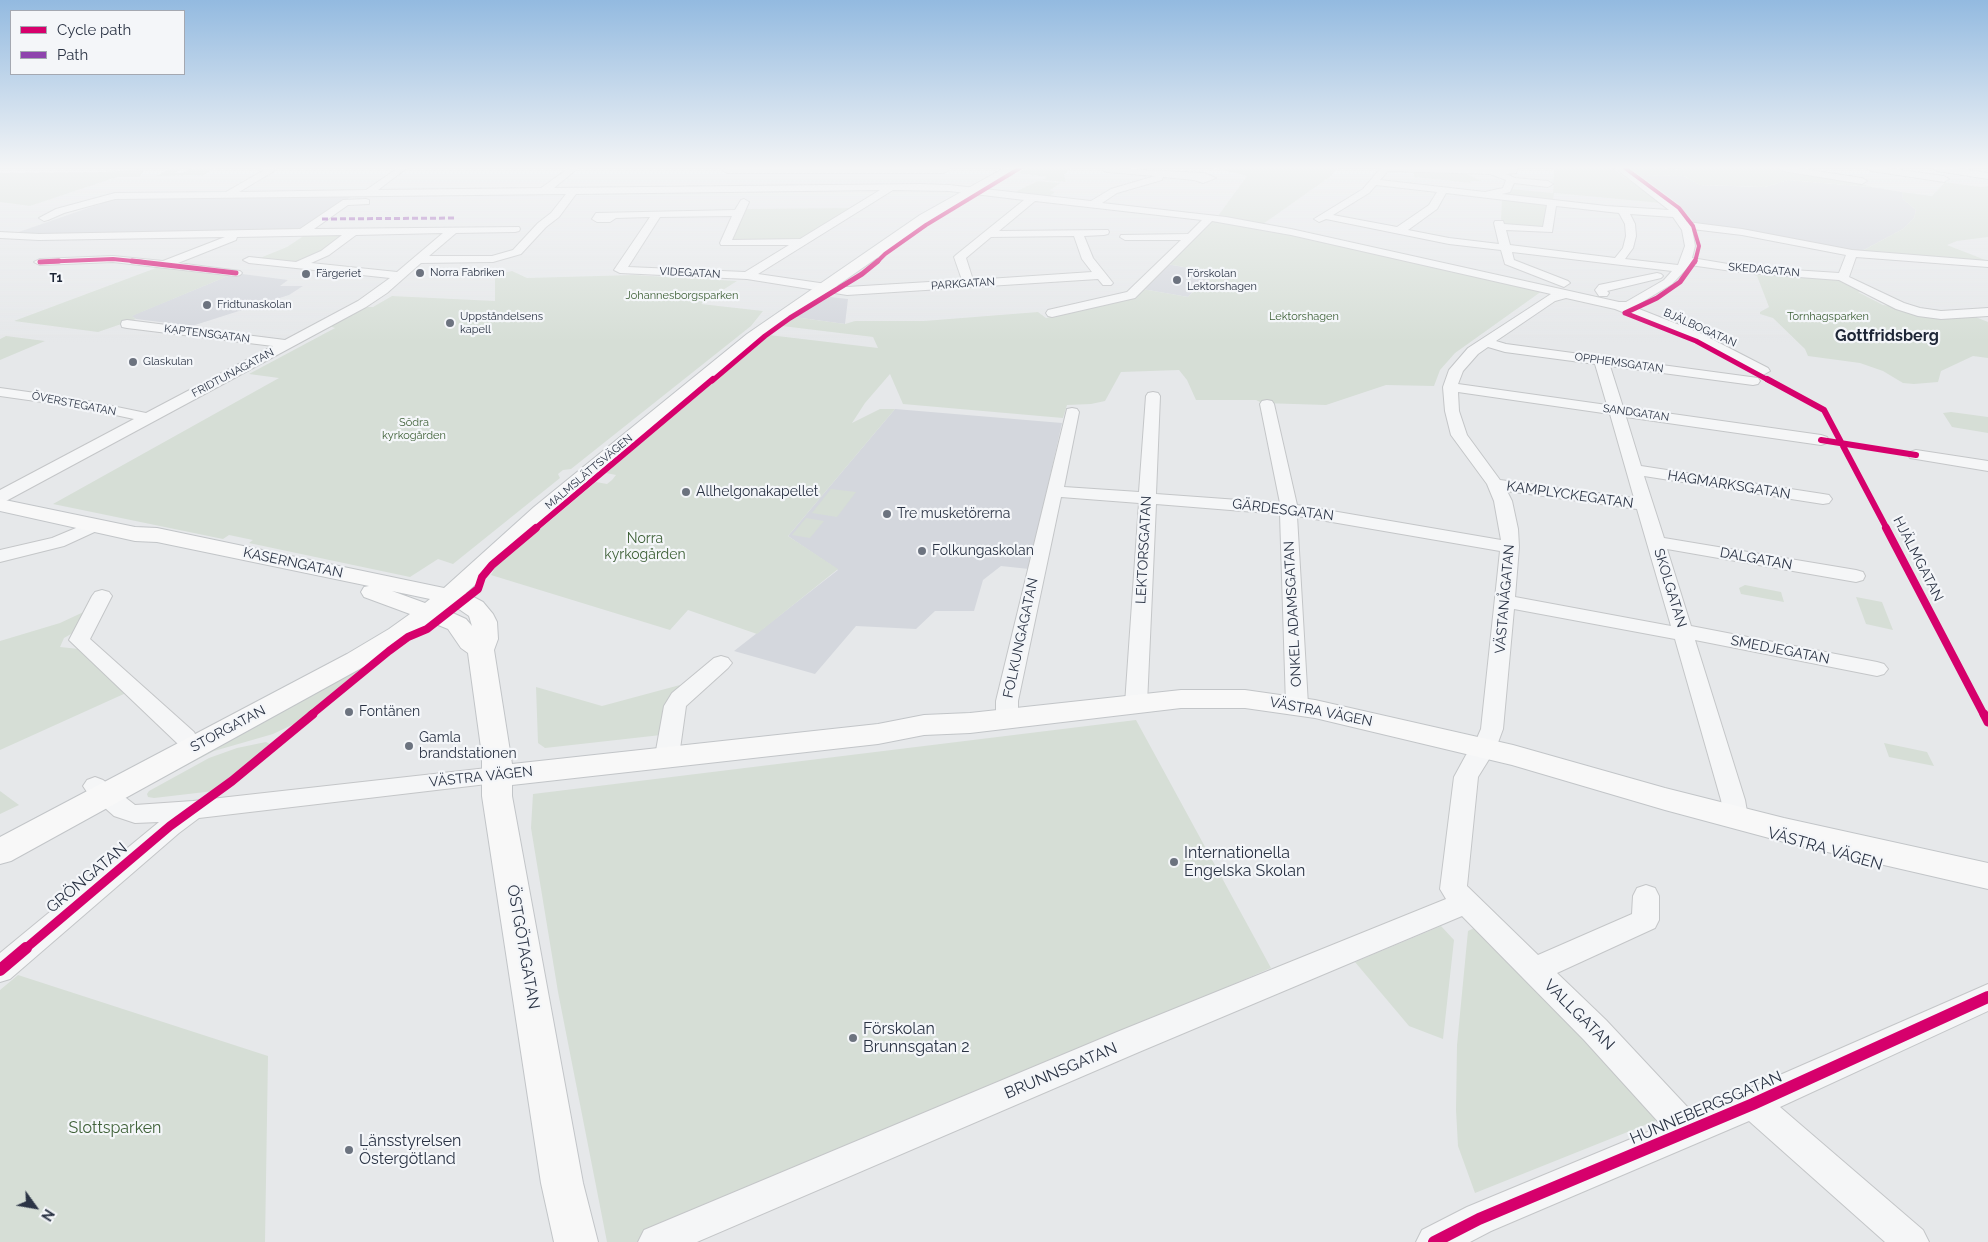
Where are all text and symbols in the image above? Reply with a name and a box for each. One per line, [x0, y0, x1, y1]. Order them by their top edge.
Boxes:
legend [10, 10, 185, 75]
text: Cycle path [57, 21, 131, 39]
text: Path [57, 46, 88, 64]
street label: SKEDAGATAN [1728, 260, 1800, 280]
street label: VIDEGATAN [659, 265, 721, 281]
place label: Norra Fabriken [430, 266, 505, 280]
place label: Färgeriet [316, 267, 361, 281]
marker: Norra Fabriken [414, 267, 426, 279]
place label: Förskolan Lektorshagen [1187, 267, 1257, 293]
marker: Färgeriet [300, 268, 312, 280]
district label: T1 [50, 271, 62, 285]
marker: Förskolan Lektorshagen [1171, 274, 1183, 286]
street label: PARKGATAN [931, 275, 995, 293]
park label: Johannesborgsparken [626, 289, 738, 303]
place label: Fridtunaskolan [217, 298, 292, 312]
marker: Fridtunaskolan [201, 299, 213, 311]
street label: BJÄLBOGATAN [1662, 306, 1738, 350]
place label: Uppståndelsens kapell [460, 310, 543, 336]
park label: Lektorshagen [1269, 310, 1339, 324]
park label: Tornhagsparken [1787, 310, 1869, 324]
marker: Uppståndelsens kapell [444, 317, 456, 329]
street label: KAPTENSGATAN [163, 322, 251, 346]
district label: Gottfridsberg [1835, 326, 1939, 346]
street label: FRIDTUNAGATAN [190, 346, 276, 400]
street label: OPPHEMSGATAN [1574, 350, 1664, 376]
place label: Glaskulan [143, 355, 193, 369]
marker: Glaskulan [127, 356, 139, 368]
street label: ÖVERSTEGATAN [31, 389, 117, 419]
street label: SANDGATAN [1602, 402, 1670, 424]
park label: Södra kyrkogården [382, 416, 446, 442]
street label: MALMSLÄTTSVÄGEN [543, 432, 635, 512]
street label: HAGMARKSGATAN [1666, 467, 1792, 503]
street label: KAMPLYCKEGATAN [1506, 478, 1634, 512]
place label: Allhelgonakapellet [696, 484, 818, 500]
marker: Allhelgonakapellet [680, 486, 692, 498]
street label: LEKTORSGATAN [1133, 495, 1155, 605]
street label: GÄRDESGATAN [1231, 495, 1335, 525]
place label: Tre musketörerna [897, 506, 1010, 522]
marker: Tre musketörerna [881, 508, 893, 520]
street label: HJÄLMGATAN [1889, 514, 1947, 604]
park label: Norra kyrkogården [604, 531, 686, 564]
street label: ONKEL ADAMSGATAN [1281, 540, 1305, 688]
place label: Folkungaskolan [932, 543, 1034, 559]
street label: KASERNGATAN [242, 544, 344, 582]
street label: VÄSTANÅGATAN [1492, 544, 1518, 654]
street label: DALGATAN [1718, 544, 1794, 574]
marker: Folkungaskolan [916, 545, 928, 557]
street label: SKOLGATAN [1650, 547, 1690, 629]
street label: FOLKUNGAGATAN [1000, 576, 1042, 700]
street label: SMEDJEGATAN [1729, 632, 1831, 668]
street label: VÄSTRA VÄGEN [1268, 694, 1374, 730]
street label: STORGATAN [188, 702, 268, 756]
place label: Fontänen [359, 704, 420, 720]
marker: Fontänen [343, 706, 355, 718]
place label: Gamla brandstationen [419, 730, 517, 762]
marker: Gamla brandstationen [403, 740, 415, 752]
street label: VÄSTRA VÄGEN [428, 763, 534, 791]
street label: VÄSTRA VÄGEN [1765, 823, 1885, 875]
street label: GRÖNGATAN [43, 839, 131, 917]
place label: Internationella Engelska Skolan [1184, 843, 1305, 881]
marker: Internationella Engelska Skolan [1168, 856, 1180, 868]
street label: ÖSTGÖTAGATAN [503, 883, 543, 1011]
street label: VALLGATAN [1540, 976, 1618, 1054]
place label: Förskolan Brunnsgatan 2 [863, 1019, 970, 1057]
marker: Förskolan Brunnsgatan 2 [847, 1032, 859, 1044]
street label: BRUNNSGATAN [1002, 1039, 1120, 1103]
street label: HUNNEBERGSGATAN [1627, 1067, 1785, 1149]
park label: Slottsparken [69, 1118, 161, 1138]
place label: Länsstyrelsen Östergötland [359, 1131, 461, 1169]
marker: Länsstyrelsen Östergötland [343, 1144, 355, 1156]
north arrow [10, 1182, 60, 1232]
text: N [38, 1206, 57, 1224]

